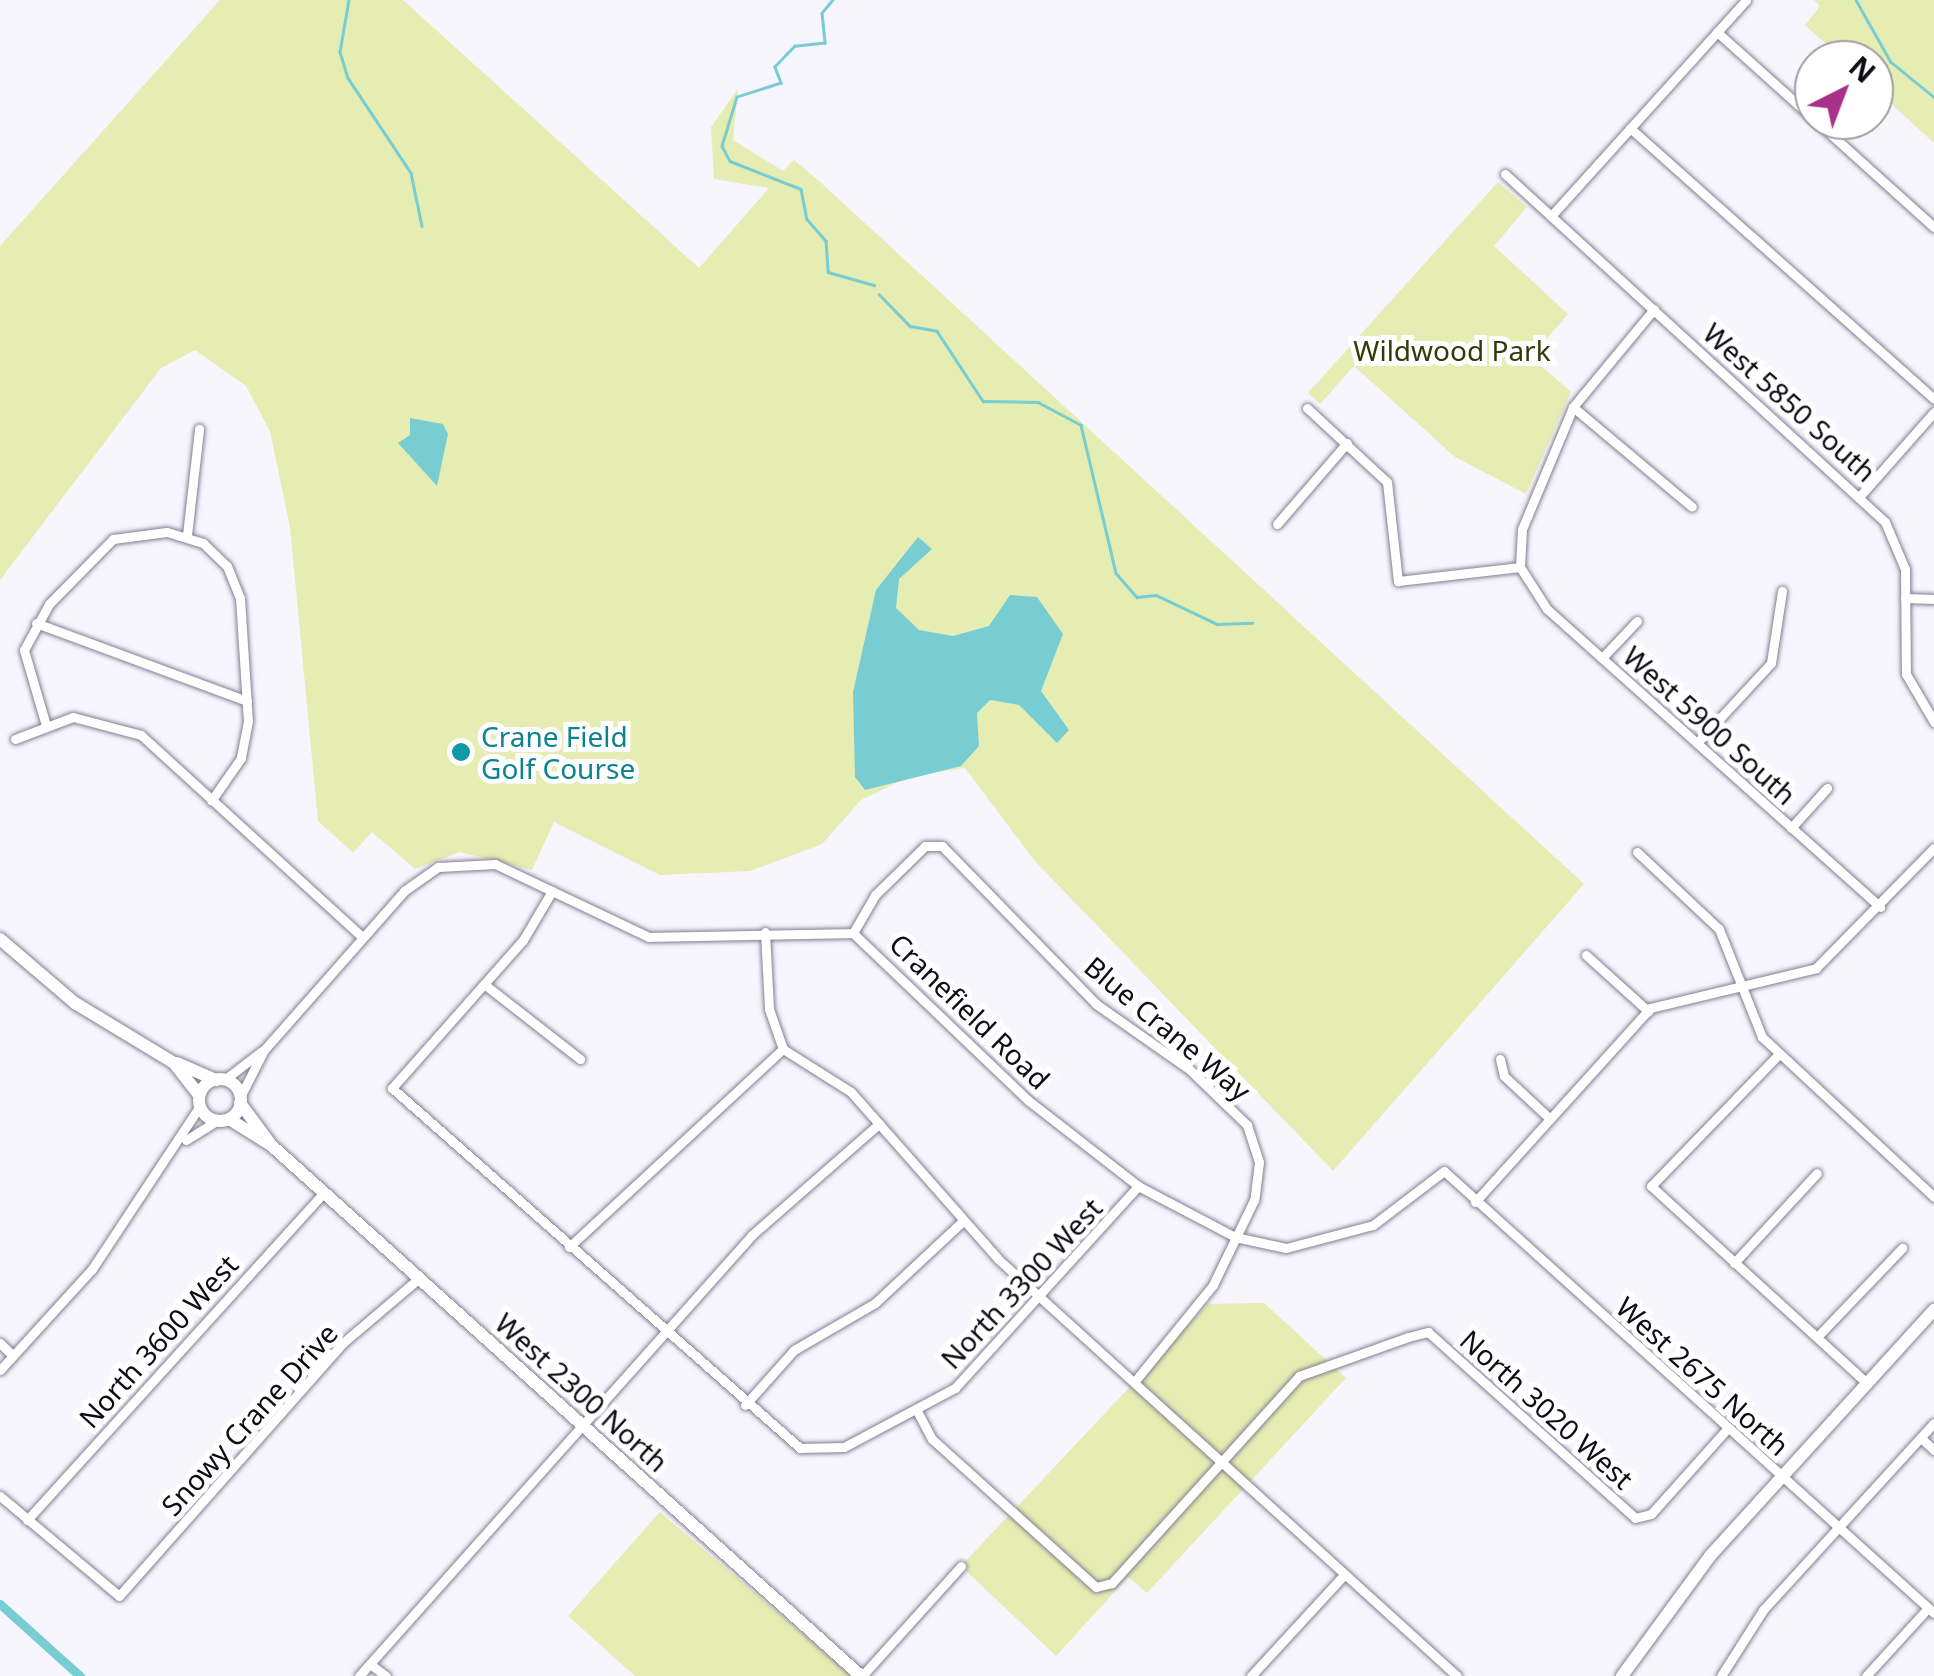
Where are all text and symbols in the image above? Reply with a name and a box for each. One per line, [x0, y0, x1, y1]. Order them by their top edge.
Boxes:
north arrow [1794, 40, 1894, 140]
text: N [1842, 47, 1884, 91]
street label: West 5850 South [1697, 316, 1883, 488]
park label: Wildwood Park [1353, 333, 1551, 367]
street label: West 5900 South [1617, 639, 1803, 811]
place label: Crane Field Golf Course [481, 719, 635, 785]
marker: Crane Field Golf Course [450, 741, 472, 763]
street label: Cranefield Road [883, 926, 1057, 1096]
street label: Blue Crane Way [1078, 949, 1258, 1107]
street label: North 3300 West [933, 1191, 1109, 1375]
street label: North 3600 West [72, 1248, 244, 1434]
street label: West 2675 North [1610, 1290, 1796, 1462]
street label: West 2300 North [489, 1306, 675, 1478]
street label: Snowy Crane Drive [154, 1316, 344, 1522]
street label: North 3020 West [1454, 1323, 1640, 1495]

